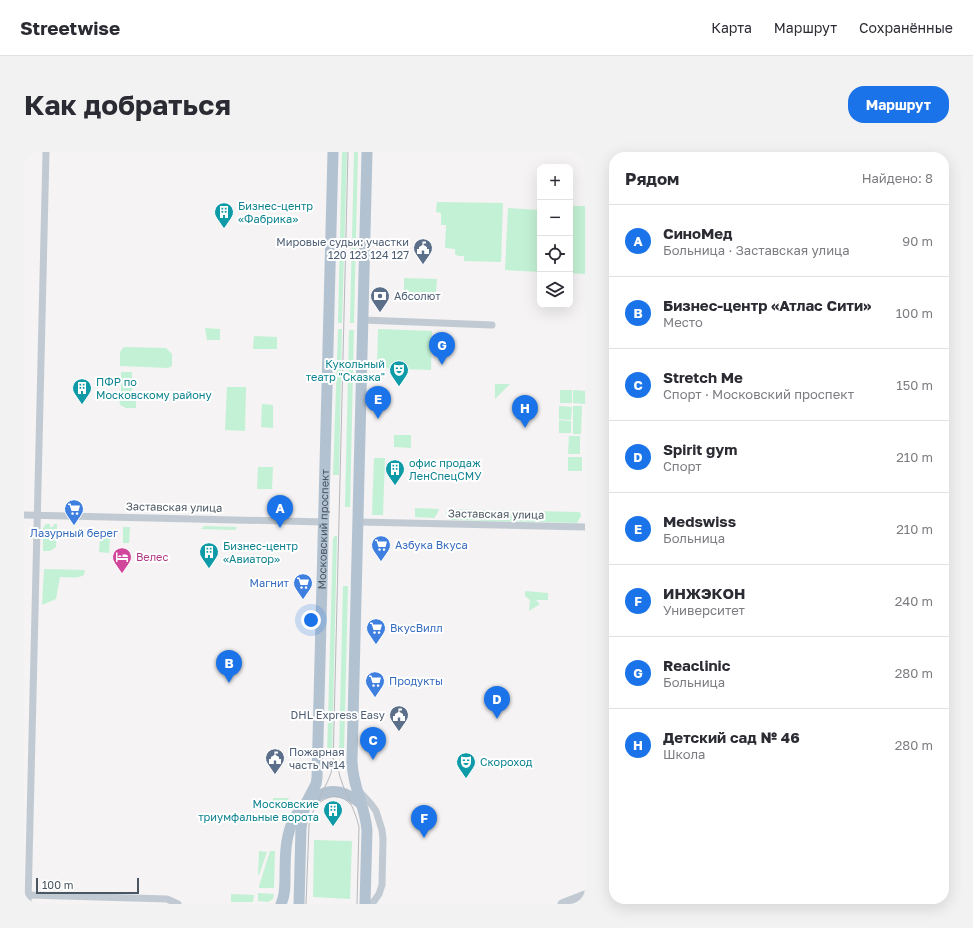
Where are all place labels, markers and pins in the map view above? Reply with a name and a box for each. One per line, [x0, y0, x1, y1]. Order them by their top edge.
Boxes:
place label: Бизнес-центр «Фабрика» [238, 199, 313, 225]
building icon: Бизнес-центр «Фабрика» [213, 201, 235, 229]
place label: Мировые судьи: участки 120 123 124 127 [276, 235, 409, 261]
public building icon: Мировые судьи: участки 120 123 124 127 [412, 237, 434, 265]
bank icon: Абсолют [369, 285, 391, 313]
place label: Абсолют [394, 289, 441, 302]
pin: G [429, 332, 455, 365]
place label: Кукольный театр "Сказка" [306, 357, 385, 383]
theatre icon: Кукольный театр "Сказка" [388, 359, 410, 387]
place label: ПФР по Московскому району [96, 375, 212, 401]
building icon: ПФР по Московскому району [71, 377, 93, 405]
pin: E [365, 386, 391, 419]
pin: H [512, 395, 538, 428]
place label: офис продаж ЛенСпецСМУ [409, 456, 482, 482]
building icon: офис продаж ЛенСпецСМУ [384, 458, 406, 486]
pin: A [267, 495, 293, 528]
supermarket icon: Лазурный берег [63, 498, 85, 526]
place label: Лазурный берег [30, 526, 118, 539]
supermarket icon: Азбука Вкуса [370, 534, 392, 562]
place label: Азбука Вкуса [395, 538, 468, 551]
place label: Бизнес-центр «Авиатор» [223, 539, 298, 565]
building icon: Бизнес-центр «Авиатор» [198, 541, 220, 569]
hotel icon: Велес [111, 546, 133, 574]
place label: Велес [136, 550, 168, 563]
supermarket icon: Магнит [292, 572, 314, 600]
place label: Магнит [249, 576, 290, 589]
supermarket icon: ВкусВилл [365, 617, 387, 645]
place label: ВкусВилл [390, 621, 443, 634]
pin: B [216, 650, 242, 683]
supermarket icon: Продукты [364, 670, 386, 698]
place label: Продукты [389, 674, 443, 687]
pin: D [484, 686, 510, 719]
public building icon: DHL Express Easy [388, 704, 410, 732]
place label: DHL Express Easy [291, 708, 385, 721]
pin: C [360, 727, 386, 760]
place label: Пожарная часть №14 [289, 745, 346, 771]
public building icon: Пожарная часть №14 [264, 747, 286, 775]
theatre icon: Скороход [455, 751, 477, 779]
place label: Скороход [480, 755, 533, 768]
place label: Московские триумфальные ворота [198, 797, 319, 823]
building icon: Московские триумфальные ворота [322, 799, 344, 827]
pin: F [411, 805, 437, 838]

